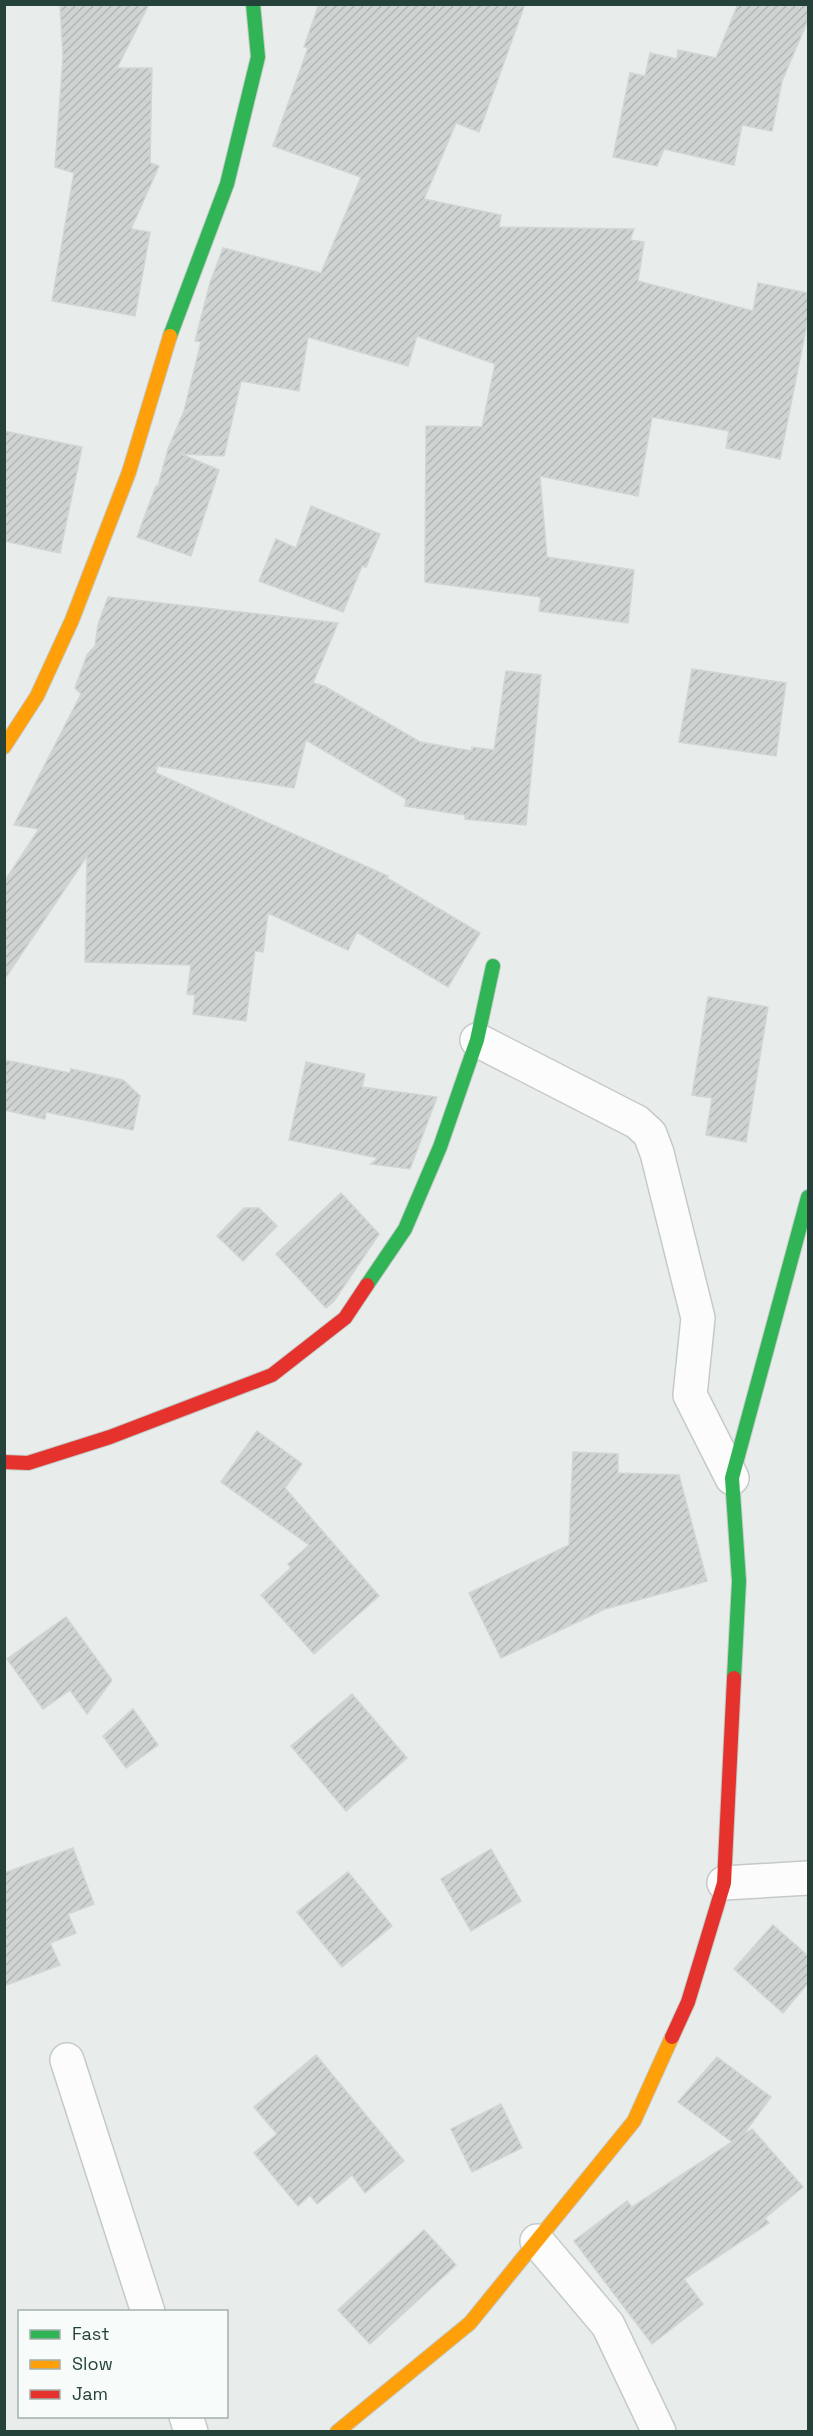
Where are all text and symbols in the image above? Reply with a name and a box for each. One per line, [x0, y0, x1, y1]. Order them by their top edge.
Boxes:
legend [18, 2310, 228, 2418]
text: Fast [72, 2322, 109, 2345]
text: Slow [72, 2352, 113, 2375]
text: Jam [72, 2382, 108, 2405]

